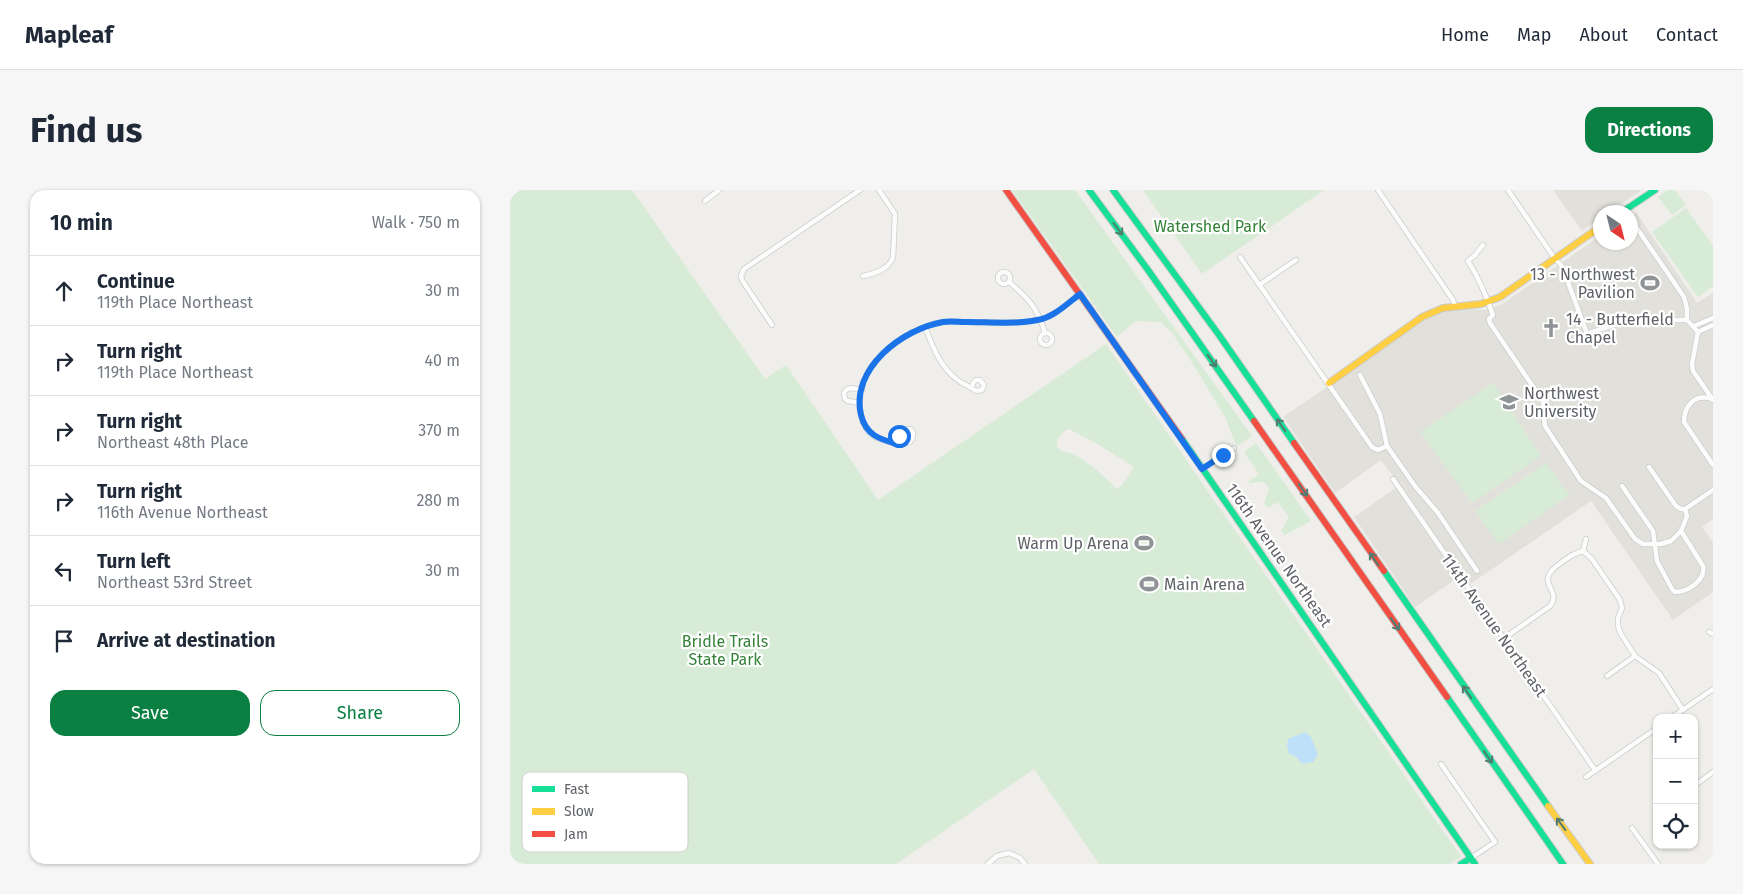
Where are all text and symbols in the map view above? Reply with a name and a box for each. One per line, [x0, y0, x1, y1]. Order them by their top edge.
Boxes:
text: Mapleaf [25, 21, 113, 49]
text: Home [1441, 24, 1489, 46]
text: Map [1517, 24, 1551, 46]
text: About [1579, 24, 1628, 46]
text: Contact [1656, 24, 1718, 46]
button: Directions [1585, 107, 1713, 153]
text: Find us [30, 109, 142, 151]
north arrow [1593, 205, 1638, 250]
text: 10 min [50, 210, 113, 236]
text: Walk · 750 m [372, 213, 460, 232]
park label: Watershed Park [1154, 217, 1267, 236]
one-way arrow [1113, 222, 1123, 236]
place label: 13 - Northwest Pavilion [1530, 265, 1635, 302]
text: Continue [97, 270, 175, 293]
sports icon: 13 - Northwest Pavilion [1639, 272, 1661, 294]
icon: ahead [50, 277, 78, 305]
text: 30 m [425, 281, 460, 300]
text: 119th Place Northeast [97, 293, 253, 312]
place label: 14 - Butterfield Chapel [1566, 310, 1674, 347]
church icon: 14 - Butterfield Chapel [1540, 317, 1562, 339]
text: Turn right [97, 340, 182, 363]
icon: right [50, 347, 78, 375]
text: 40 m [425, 351, 460, 370]
one-way arrow [1207, 354, 1217, 368]
text: 119th Place Northeast [97, 363, 253, 382]
place label: Northwest University [1524, 384, 1599, 421]
school or university icon: Northwest University [1498, 391, 1520, 413]
text: Turn right [97, 410, 182, 433]
icon: right [50, 417, 78, 445]
one-way arrow [1276, 418, 1286, 432]
text: 370 m [418, 421, 460, 440]
route start [888, 425, 911, 448]
text: Northeast 48th Place [97, 433, 248, 452]
route end [1212, 444, 1235, 467]
text: Turn right [97, 480, 182, 503]
street label: 116th Avenue Northeast [1222, 480, 1336, 631]
one-way arrow [1298, 483, 1308, 497]
icon: right [50, 487, 78, 515]
text: 280 m [416, 491, 460, 510]
text: 116th Avenue Northeast [97, 503, 268, 522]
sports icon: Warm Up Arena [1133, 532, 1155, 554]
place label: Warm Up Arena [1017, 534, 1129, 553]
text: Turn left [97, 550, 171, 573]
street label: 114th Avenue Northeast [1437, 550, 1551, 701]
one-way arrow [1369, 552, 1379, 566]
icon: left [50, 557, 78, 585]
text: 30 m [425, 561, 460, 580]
text: Northeast 53rd Street [97, 573, 252, 592]
sports icon: Main Arena [1138, 573, 1160, 595]
place label: Main Arena [1164, 575, 1245, 594]
one-way arrow [1391, 616, 1401, 630]
icon: arrive [50, 627, 78, 655]
text: Arrive at destination [97, 629, 276, 652]
park label: Bridle Trails State Park [682, 632, 768, 669]
one-way arrow [1462, 685, 1472, 699]
button: Save [50, 690, 250, 736]
button: Share [260, 690, 460, 736]
map controls [1653, 714, 1698, 849]
button: + [1653, 714, 1698, 759]
one-way arrow [1483, 750, 1493, 764]
button: − [1653, 759, 1698, 804]
legend [522, 772, 688, 852]
text: Fast [564, 781, 590, 798]
text: Slow [564, 803, 594, 820]
button: locate [1653, 804, 1698, 849]
one-way arrow [1556, 818, 1566, 832]
text: Jam [564, 826, 588, 843]

